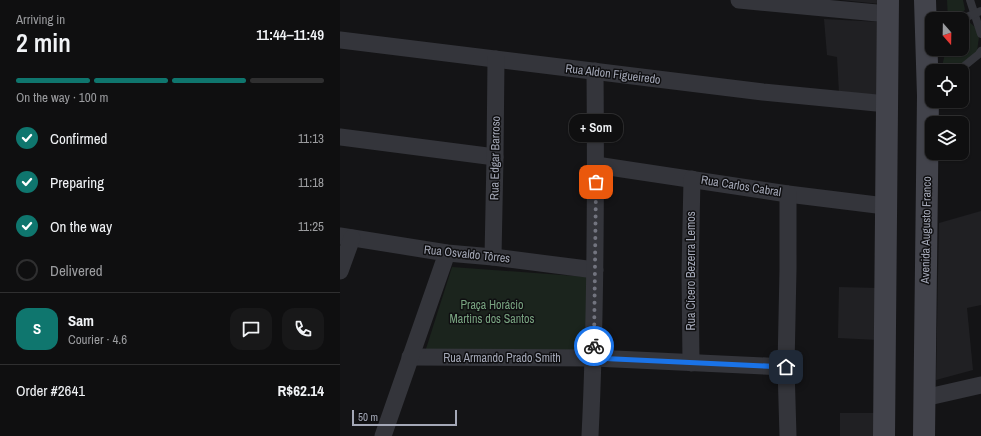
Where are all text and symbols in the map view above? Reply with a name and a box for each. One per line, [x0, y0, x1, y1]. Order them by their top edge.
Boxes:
text: Arriving in [16, 11, 65, 28]
north arrow [925, 12, 969, 56]
map controls [925, 12, 969, 160]
text: 11:44–11:49 [256, 24, 324, 45]
text: 2 min [16, 25, 71, 60]
street label: Rua Aldon Figueiredo [565, 60, 661, 88]
button: locate [925, 64, 969, 108]
text: On the way · 100 m [16, 89, 108, 106]
callout: + Som [569, 114, 623, 142]
street label: Rua Edgar Barroso [486, 116, 504, 200]
button: layers [925, 116, 969, 160]
text: + Som [580, 119, 612, 136]
icon: check [16, 127, 38, 149]
text: Confirmed [50, 128, 107, 149]
text: 11:13 [298, 130, 324, 147]
pin [579, 165, 613, 199]
icon: check [16, 171, 38, 193]
icon: bag [585, 171, 607, 193]
text: Preparing [50, 172, 104, 193]
street label: Rua Carlos Cabral [700, 172, 782, 200]
text: 11:18 [298, 174, 324, 191]
street label: Avenida Augusto Franco [917, 176, 935, 285]
street label: Rua Cícero Bezerra Lemos [683, 211, 699, 331]
icon: check [16, 215, 38, 237]
text: On the way [50, 216, 112, 237]
text: 11:25 [298, 218, 324, 235]
street label: Rua Osvaldo Tôrres [423, 242, 511, 266]
text: Delivered [50, 260, 103, 281]
park label: Praça Horácio Martins dos Santos [450, 297, 534, 327]
button: chat [230, 308, 272, 350]
button: phone [282, 308, 324, 350]
text: Sam [68, 310, 94, 331]
text: S [33, 318, 41, 339]
courier [574, 326, 614, 366]
text: Courier · 4.6 [68, 331, 127, 348]
icon: bike [583, 335, 605, 357]
street label: Rua Armando Prado Smith [443, 350, 561, 366]
pin [769, 350, 803, 384]
icon: home [775, 356, 797, 378]
text: Order #2641 [16, 380, 85, 401]
text: R$62.14 [277, 380, 324, 401]
scale bar [352, 408, 457, 427]
text: 50 m [358, 410, 378, 424]

